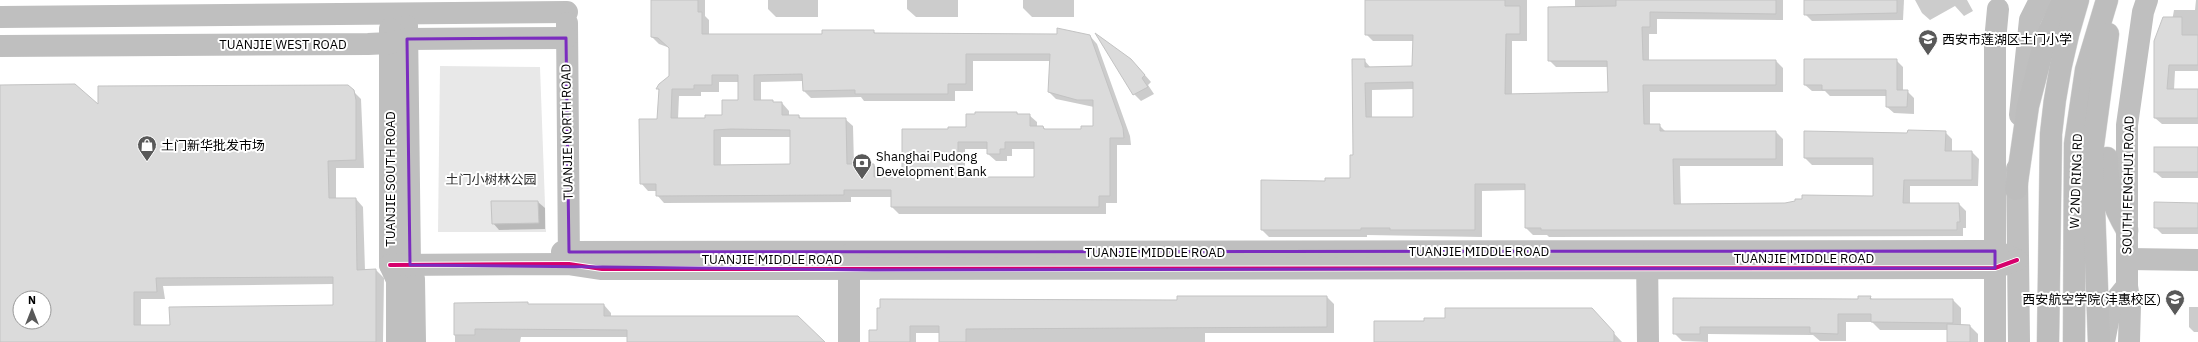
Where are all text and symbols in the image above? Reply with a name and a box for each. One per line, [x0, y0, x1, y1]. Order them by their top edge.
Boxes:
school or university icon: 西安市莲湖区土门小学 [1917, 28, 1939, 56]
place label: 西安市莲湖区土门小学 [1942, 31, 2072, 48]
street label: TUANJIE WEST ROAD [219, 36, 347, 53]
street label: TUANJIE NORTH ROAD [557, 64, 577, 200]
street label: TUANJIE SOUTH ROAD [382, 111, 399, 247]
street label: SOUTH FENGHUI ROAD [2118, 115, 2138, 255]
street label: W 2ND RING RD [2066, 133, 2086, 229]
shop icon: 土门新华批发市场 [136, 134, 158, 162]
place label: 土门新华批发市场 [161, 137, 265, 154]
place label: Shanghai Pudong Development Bank [876, 148, 987, 180]
bank icon: Shanghai Pudong Development Bank [851, 152, 873, 180]
park label: 土门小树林公园 [445, 171, 537, 188]
street label: TUANJIE MIDDLE ROAD [1409, 243, 1549, 260]
street label: TUANJIE MIDDLE ROAD [1085, 244, 1225, 261]
street label: TUANJIE MIDDLE ROAD [1734, 250, 1874, 267]
street label: TUANJIE MIDDLE ROAD [702, 251, 842, 268]
school or university icon: 西安航空学院(沣惠校区) [2164, 288, 2186, 316]
north arrow [12, 290, 52, 330]
place label: 西安航空学院(沣惠校区) [2022, 291, 2161, 308]
text: N [28, 293, 36, 307]

